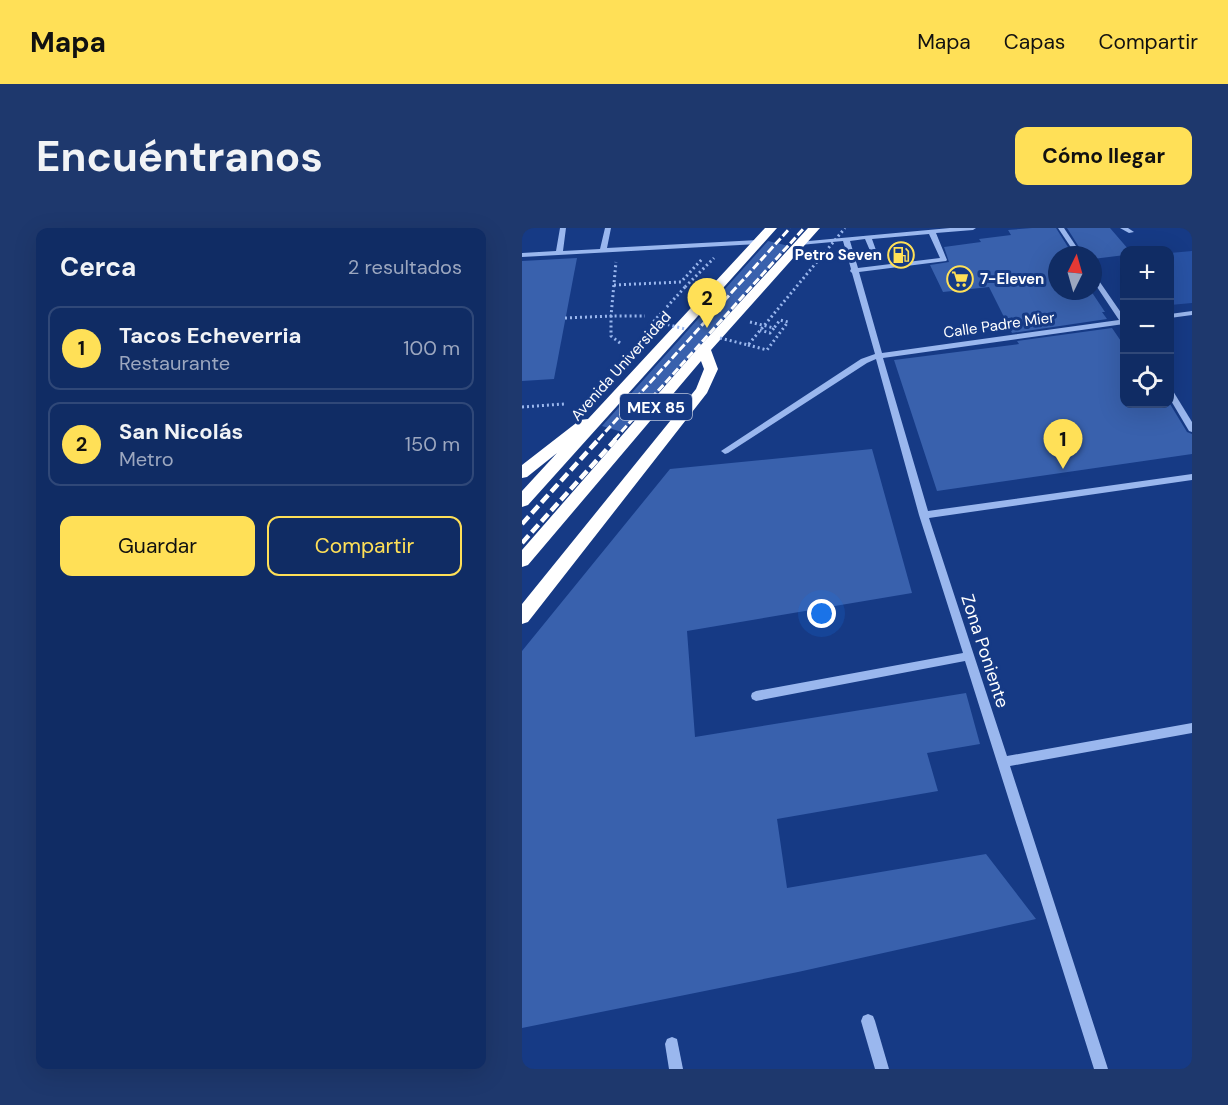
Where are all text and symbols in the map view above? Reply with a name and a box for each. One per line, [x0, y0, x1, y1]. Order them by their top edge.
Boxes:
text: Mapa [30, 24, 106, 61]
text: Mapa [917, 28, 971, 56]
text: Capas [1004, 28, 1065, 56]
text: Compartir [1098, 28, 1198, 56]
button: Cómo llegar [1015, 127, 1192, 185]
text: Encuéntranos [36, 129, 323, 184]
fuel station icon: Petro Seven [886, 240, 916, 270]
place label: Petro Seven [795, 245, 882, 265]
north arrow [1048, 246, 1102, 300]
map controls [1120, 246, 1174, 408]
button: + [1120, 246, 1174, 300]
text: Cerca [60, 250, 136, 284]
text: 2 resultados [348, 254, 462, 280]
supermarket icon: 7-Eleven [945, 264, 975, 294]
place label: 7-Eleven [980, 269, 1044, 289]
pin: 2 [688, 279, 726, 328]
button: − [1120, 300, 1174, 354]
street label: Avenida Universidad [566, 307, 676, 425]
street label: Calle Padre Mier [942, 307, 1056, 343]
text: Tacos Echeverria [119, 321, 301, 350]
text: 1 [78, 335, 85, 361]
text: 100 m [403, 335, 460, 361]
text: Restaurante [119, 350, 230, 376]
button: locate [1120, 354, 1174, 408]
road number: MEX 85 [620, 394, 692, 420]
text: San Nicolás [119, 417, 243, 446]
pin: 1 [1044, 420, 1082, 469]
text: 2 [76, 431, 87, 457]
text: 150 m [405, 431, 460, 457]
text: Metro [119, 446, 174, 472]
button: Guardar [60, 516, 255, 576]
button: Compartir [267, 516, 462, 576]
street label: Zona Poniente [955, 591, 1015, 711]
your location [807, 599, 836, 628]

